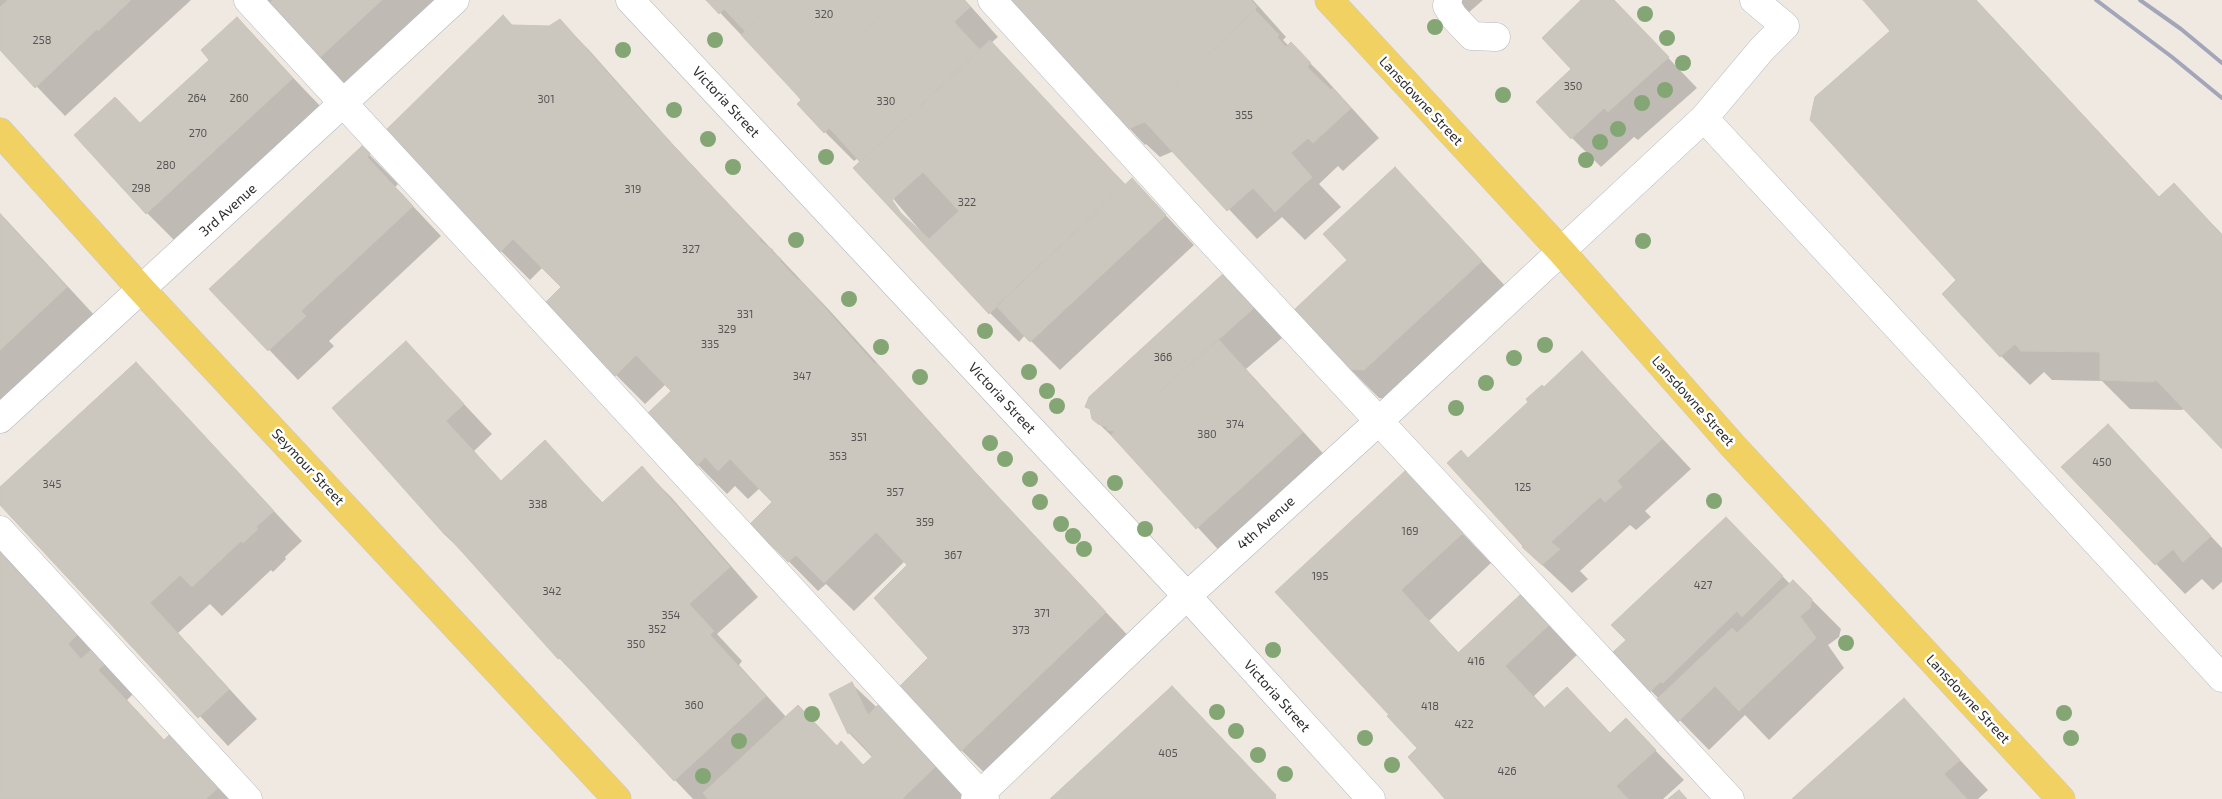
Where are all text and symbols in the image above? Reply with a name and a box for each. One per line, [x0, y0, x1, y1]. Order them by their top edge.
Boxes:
house number: 320 [815, 7, 833, 21]
house number: 258 [33, 33, 51, 47]
street label: Lansdowne Street [1376, 53, 1466, 149]
street label: Victoria Street [689, 63, 763, 141]
house number: 350 [1564, 79, 1582, 93]
house number: 264 [187, 91, 207, 105]
house number: 260 [229, 91, 249, 105]
house number: 301 [537, 92, 555, 106]
house number: 330 [877, 94, 895, 108]
house number: 355 [1235, 108, 1253, 122]
house number: 270 [189, 126, 207, 140]
house number: 280 [156, 158, 176, 172]
street label: 3rd Avenue [196, 180, 260, 240]
house number: 298 [131, 181, 151, 195]
house number: 319 [625, 182, 641, 196]
house number: 322 [958, 195, 976, 209]
house number: 327 [682, 242, 700, 256]
house number: 331 [737, 307, 753, 321]
house number: 329 [718, 322, 736, 336]
house number: 335 [701, 337, 719, 351]
house number: 366 [1154, 350, 1172, 364]
street label: Lansdowne Street [1648, 353, 1738, 449]
street label: Victoria Street [965, 359, 1039, 437]
house number: 347 [793, 369, 811, 383]
house number: 374 [1226, 417, 1244, 431]
street label: Seymour Street [268, 425, 348, 509]
house number: 380 [1197, 427, 1217, 441]
house number: 351 [851, 430, 867, 444]
house number: 353 [829, 449, 847, 463]
house number: 450 [2092, 455, 2112, 469]
house number: 345 [43, 477, 61, 491]
house number: 125 [1515, 480, 1531, 494]
house number: 357 [886, 485, 904, 499]
street label: 4th Avenue [1234, 493, 1298, 553]
house number: 338 [529, 497, 547, 511]
house number: 359 [916, 515, 934, 529]
house number: 169 [1402, 524, 1418, 538]
house number: 367 [944, 548, 962, 562]
house number: 195 [1312, 569, 1328, 583]
house number: 427 [1694, 578, 1712, 592]
house number: 342 [542, 584, 562, 598]
house number: 371 [1034, 606, 1050, 620]
house number: 354 [662, 608, 680, 622]
house number: 352 [648, 622, 666, 636]
house number: 373 [1012, 623, 1030, 637]
house number: 350 [627, 637, 645, 651]
street label: Lansdowne Street [1923, 651, 2013, 747]
house number: 416 [1467, 654, 1485, 668]
street label: Victoria Street [1240, 657, 1314, 735]
house number: 360 [684, 698, 704, 712]
house number: 418 [1421, 699, 1439, 713]
house number: 422 [1454, 717, 1474, 731]
house number: 405 [1158, 746, 1178, 760]
house number: 426 [1497, 764, 1517, 778]

